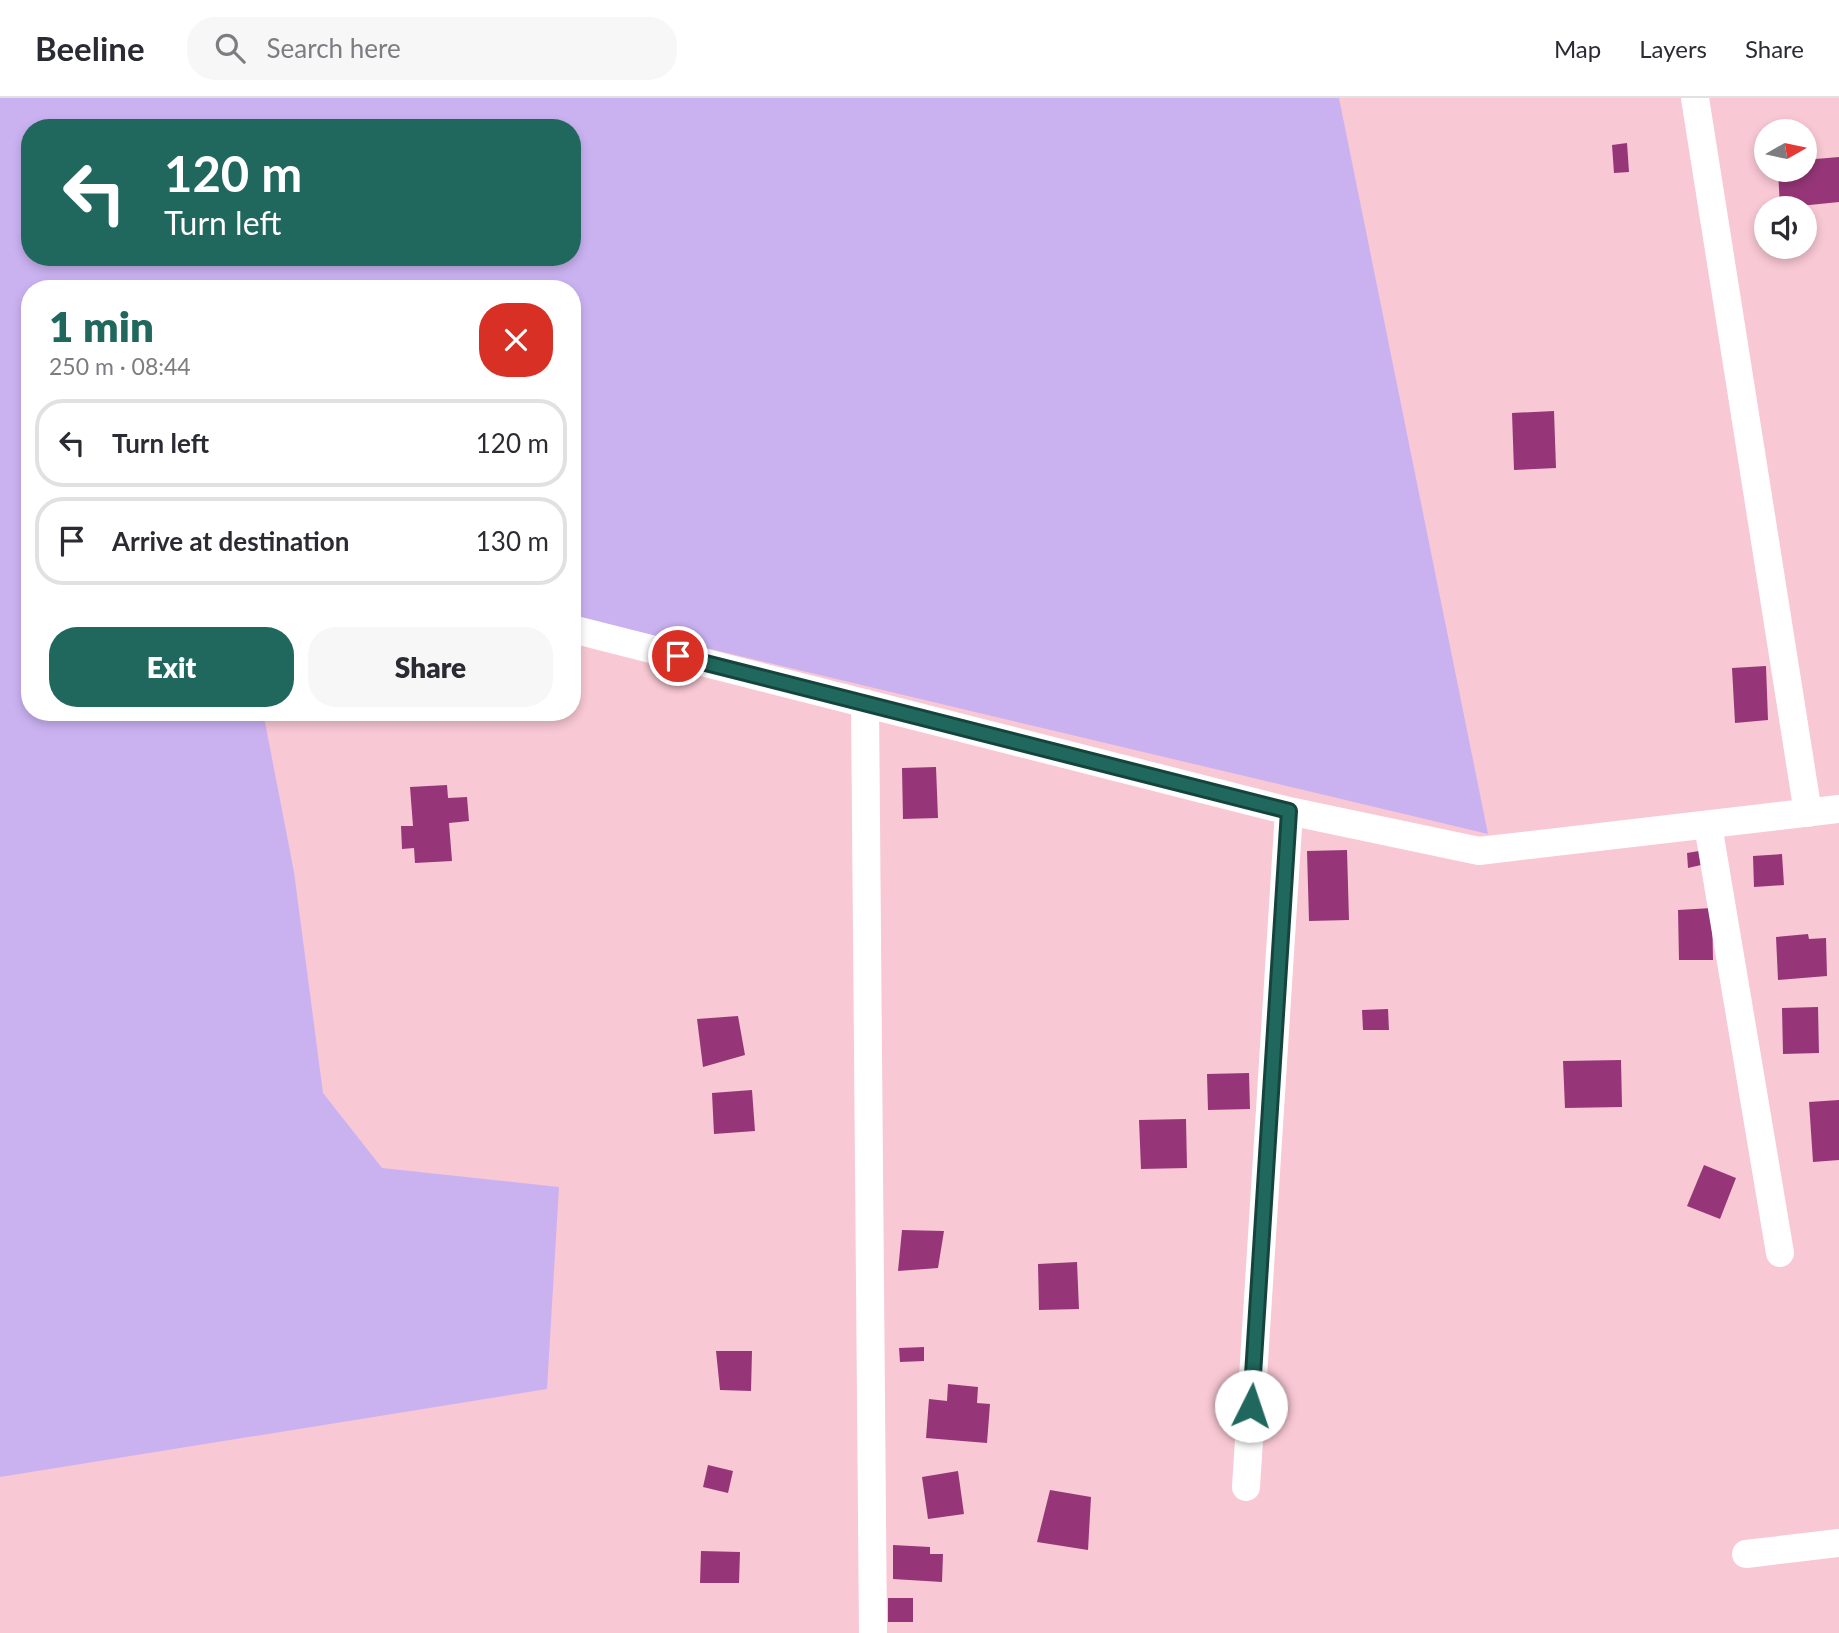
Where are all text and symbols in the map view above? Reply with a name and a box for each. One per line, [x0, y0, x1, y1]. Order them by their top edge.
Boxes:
search box [187, 17, 677, 80]
text: Beeline [35, 28, 145, 68]
icon: search [211, 29, 249, 67]
text: Search here [267, 32, 401, 64]
text: Map [1554, 34, 1601, 63]
text: Layers [1639, 34, 1707, 63]
text: Share [1745, 34, 1804, 63]
north arrow [1754, 119, 1816, 182]
map controls [1754, 119, 1817, 259]
text: 120 m [164, 144, 302, 202]
icon: left [49, 147, 140, 238]
button: sound [1754, 196, 1817, 259]
text: Turn left [164, 203, 281, 242]
text: 1 min [49, 301, 154, 351]
button: close [479, 303, 553, 377]
text: 250 m · 08:44 [49, 352, 191, 380]
icon: left [53, 424, 91, 462]
text: Turn left [112, 427, 209, 459]
text: 120 m [476, 427, 549, 459]
icon: arrive [53, 522, 91, 560]
text: Arrive at destination [112, 525, 349, 557]
text: 130 m [476, 525, 549, 557]
pin [648, 626, 708, 686]
button: Exit [49, 627, 294, 707]
button: Share [308, 627, 553, 707]
icon: arrive [659, 637, 697, 675]
position arrow [1214, 1369, 1288, 1443]

